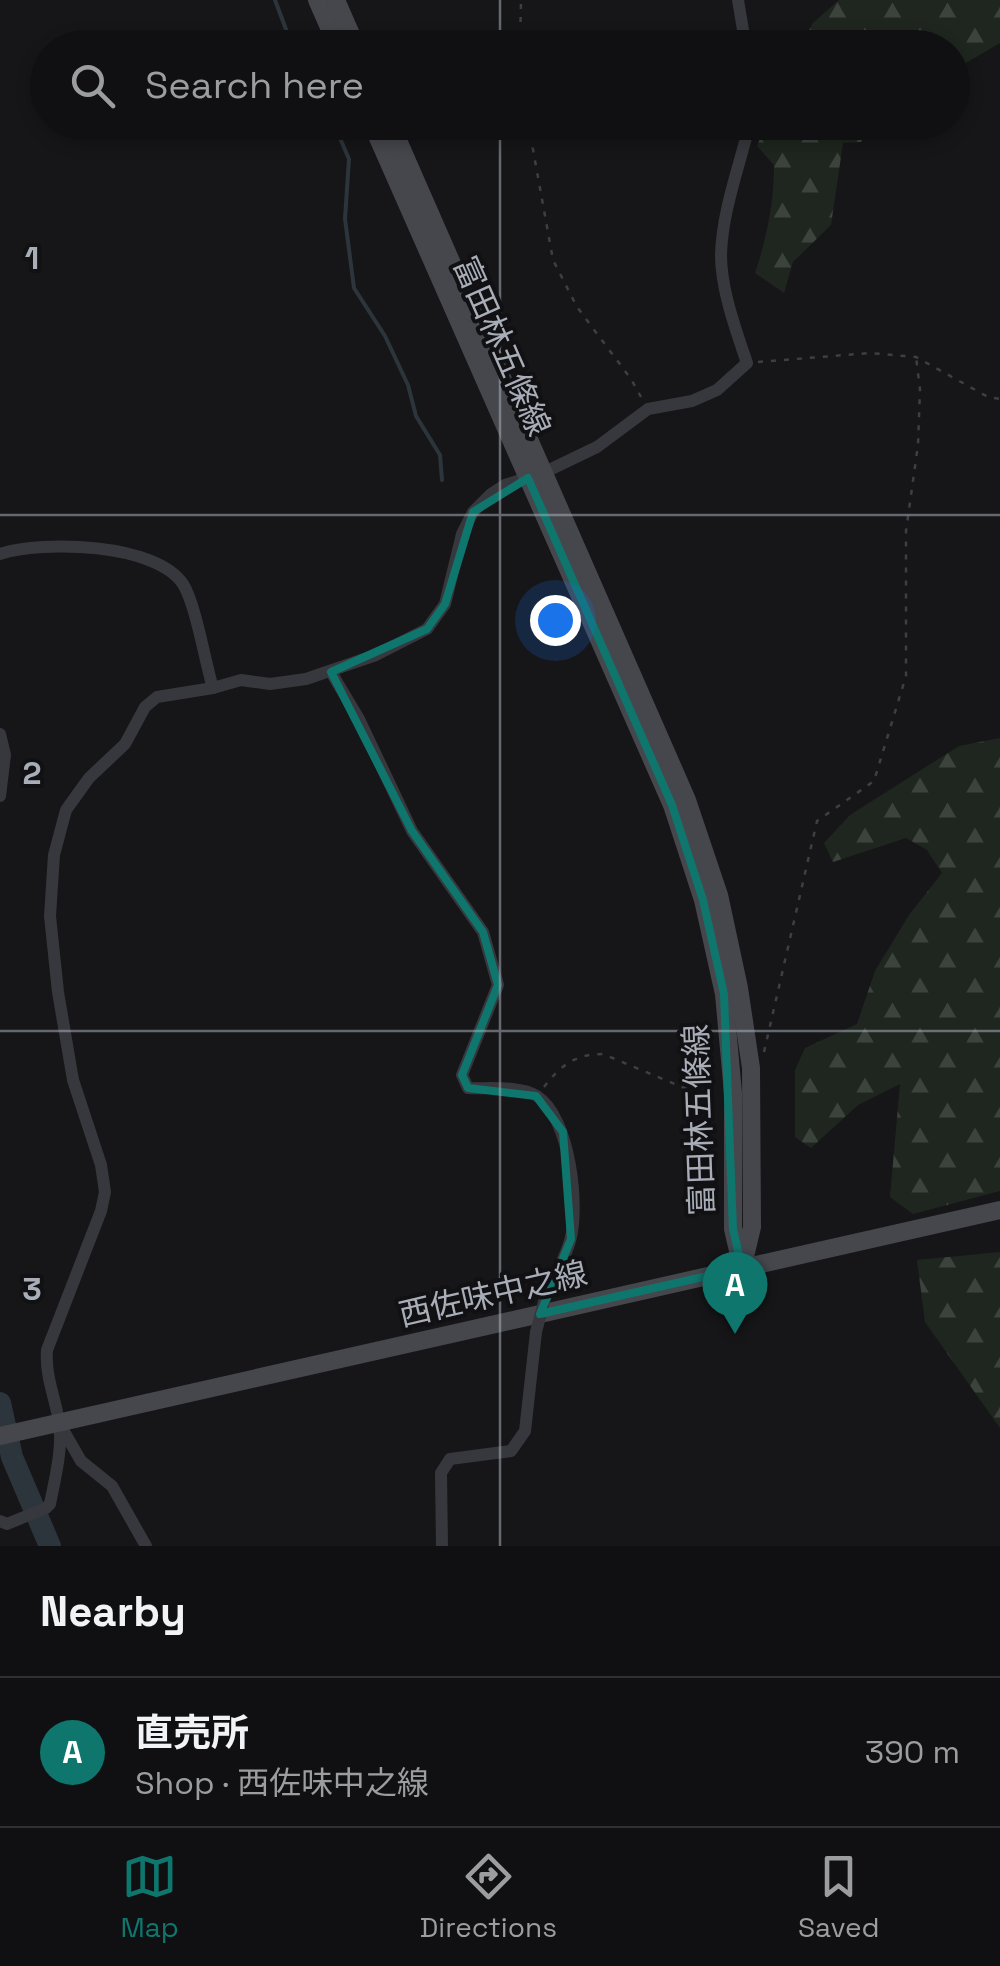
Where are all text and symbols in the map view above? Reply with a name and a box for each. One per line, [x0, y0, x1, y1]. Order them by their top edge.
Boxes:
search box [30, 30, 970, 140]
icon: search [65, 58, 120, 113]
text: Search here [145, 61, 364, 109]
text: 1 [25, 238, 39, 278]
street label: 富田林五條線 [445, 250, 559, 442]
your location [530, 595, 581, 646]
text: 2 [22, 753, 42, 793]
street label: 富田林五條線 [676, 1023, 722, 1217]
pin: A [702, 1252, 768, 1334]
street label: 西佐味中之線 [395, 1253, 591, 1335]
text: 3 [22, 1269, 42, 1309]
text: Nearby [40, 1585, 186, 1638]
text: 直売所 [135, 1709, 249, 1757]
text: A [62, 1732, 83, 1772]
text: 390 m [865, 1732, 960, 1772]
text: Shop · 西佐味中之線 [135, 1763, 429, 1803]
tab: Map [120, 1849, 179, 1945]
tab: Directions [420, 1849, 557, 1945]
tab: Saved [798, 1849, 880, 1945]

